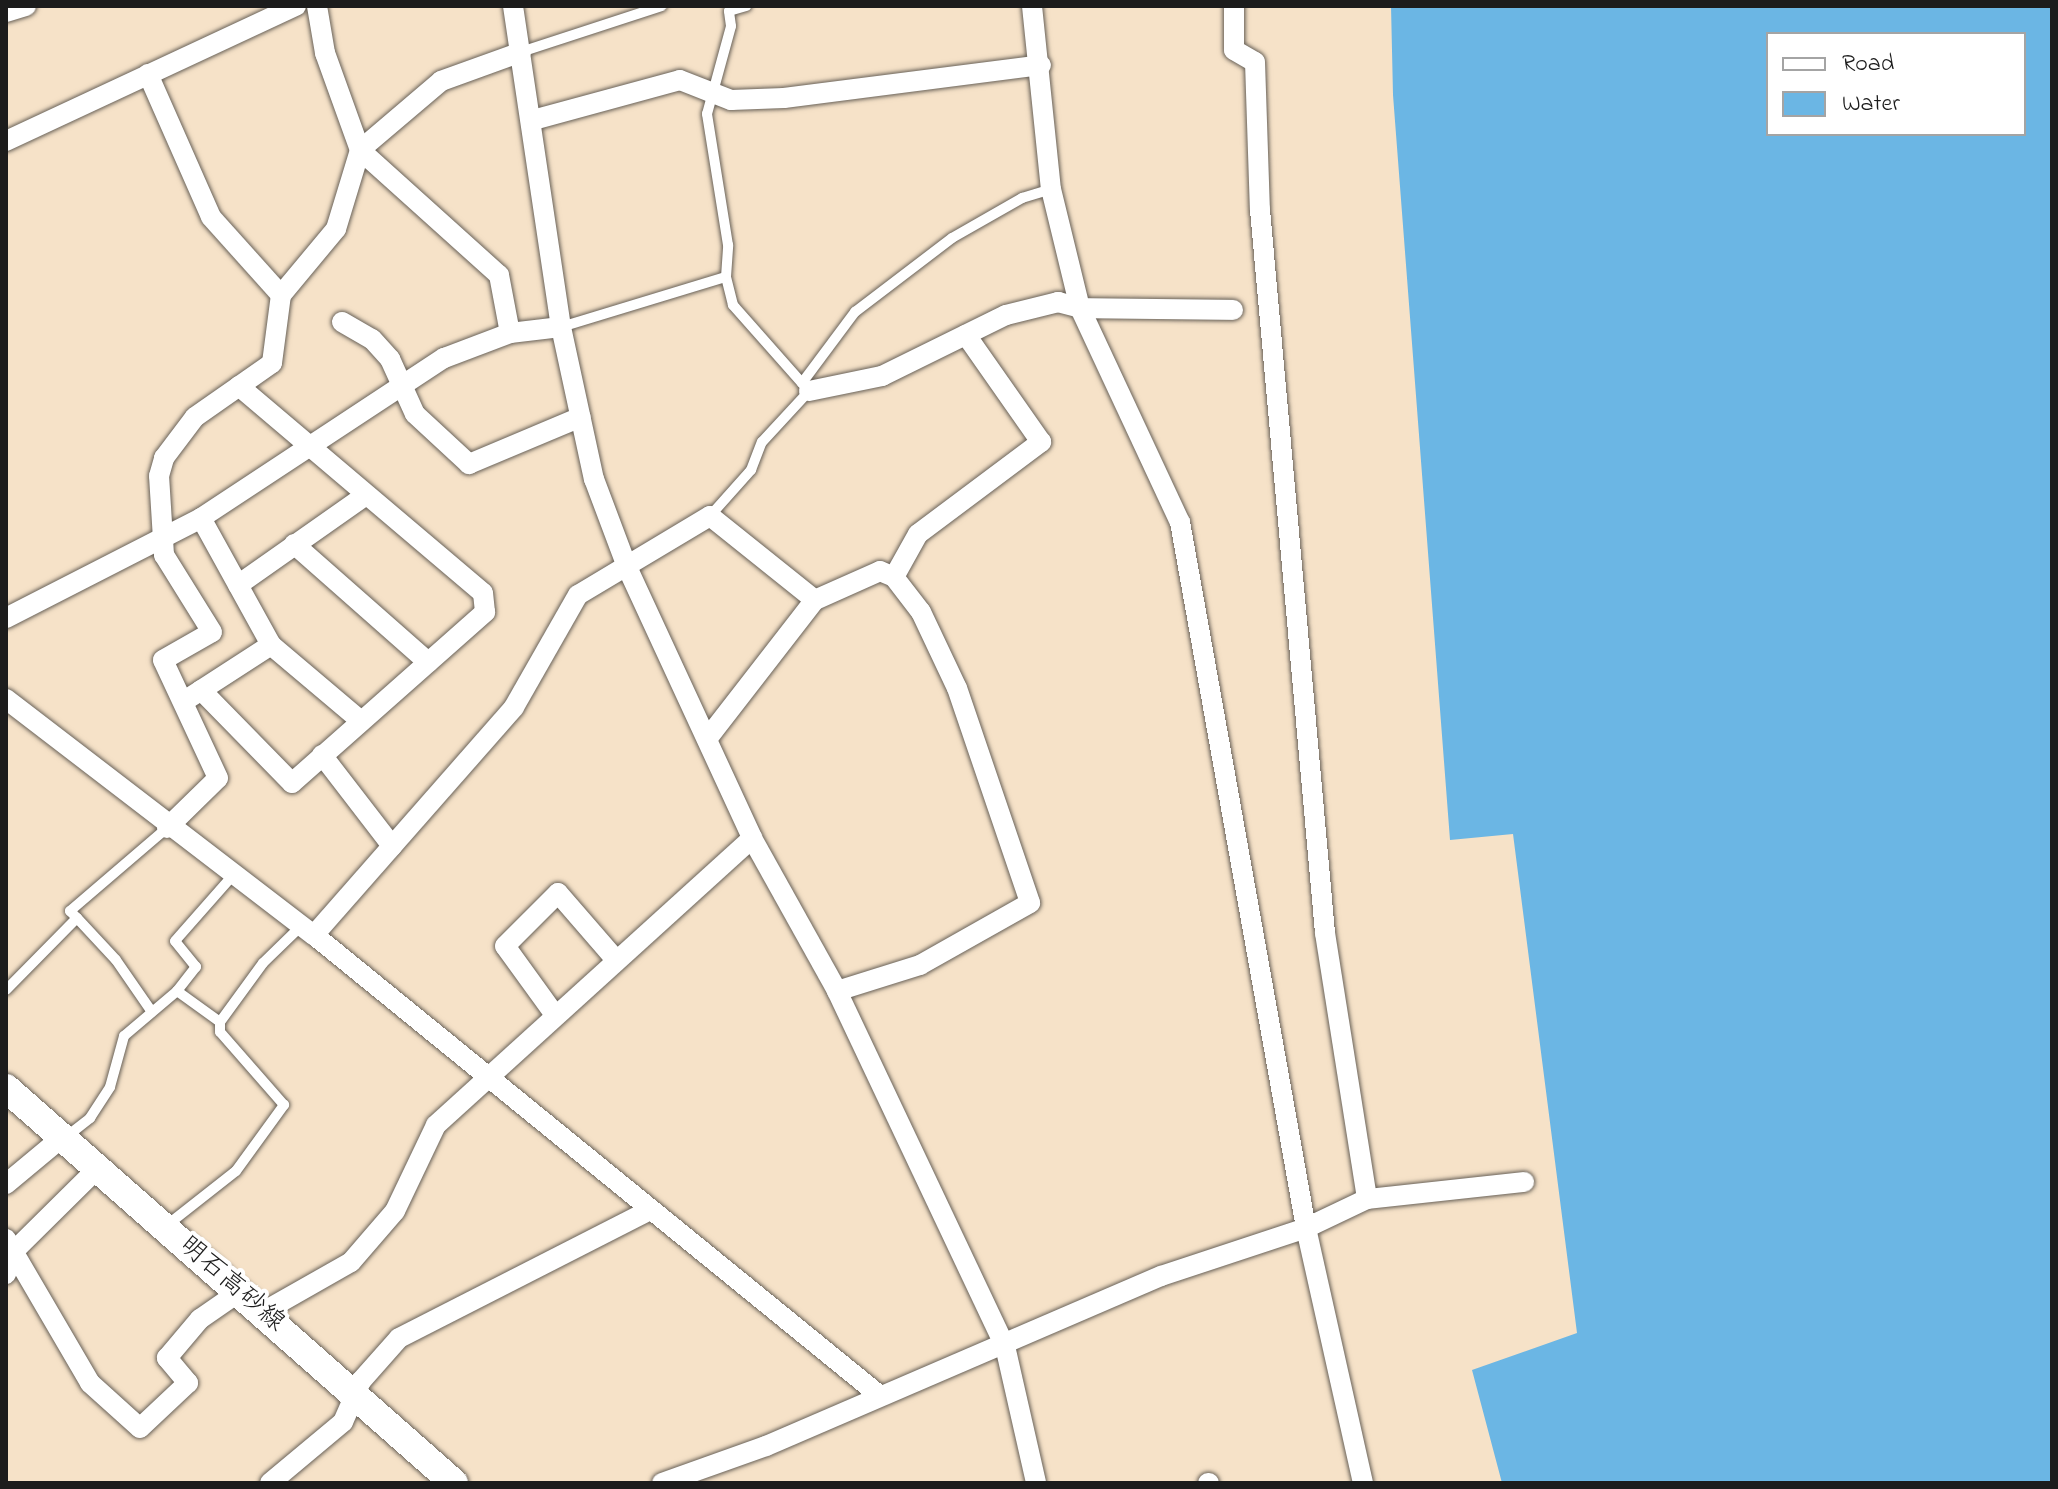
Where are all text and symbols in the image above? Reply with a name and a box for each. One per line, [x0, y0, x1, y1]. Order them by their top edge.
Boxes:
legend [1766, 32, 2026, 136]
text: Road [1842, 47, 1894, 82]
text: Water [1842, 87, 1900, 122]
street label: 明石高砂線 [172, 1231, 290, 1339]

